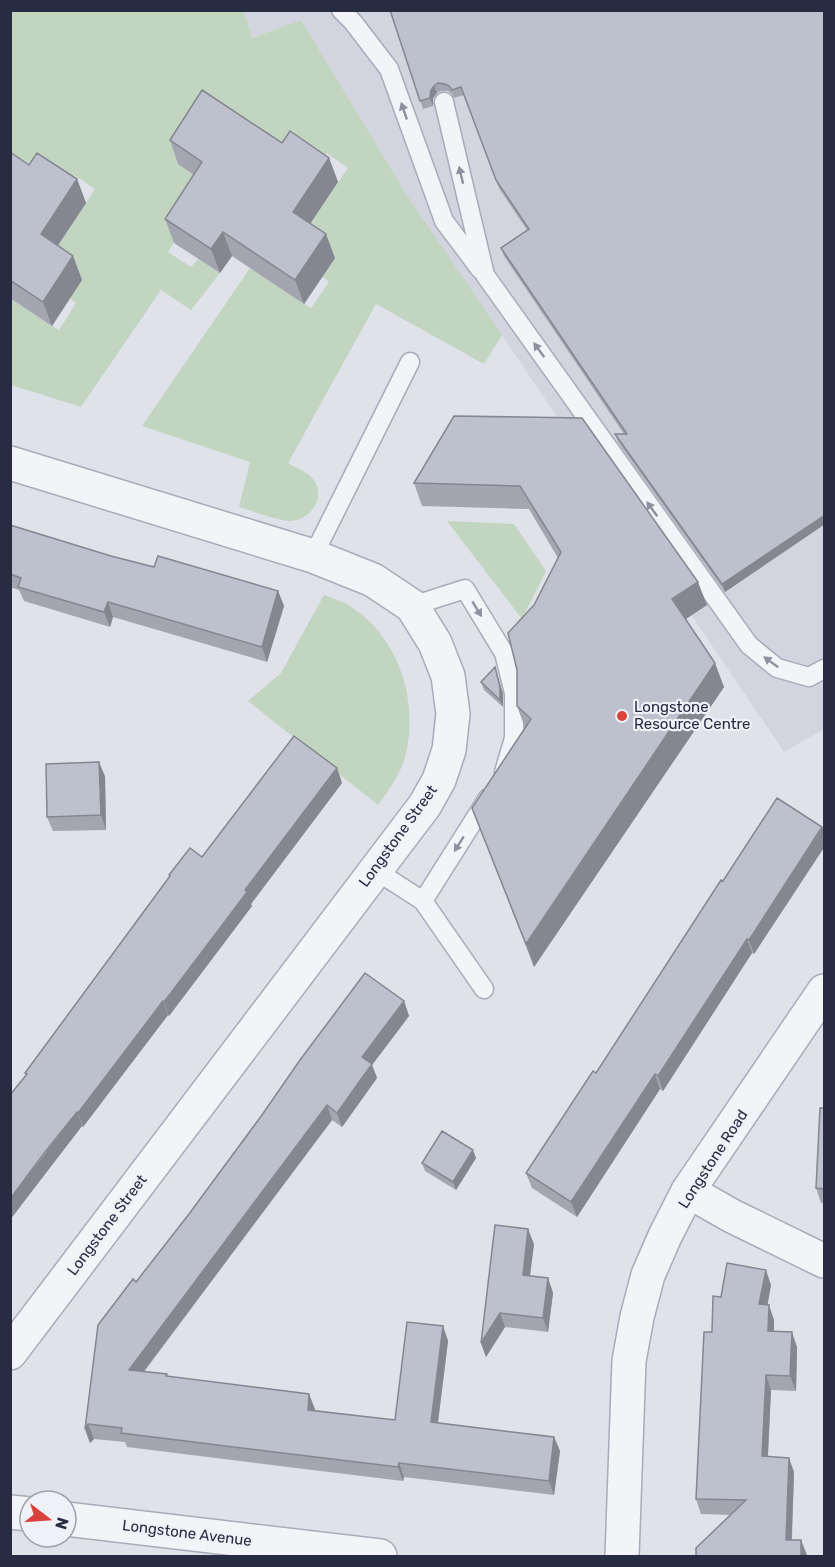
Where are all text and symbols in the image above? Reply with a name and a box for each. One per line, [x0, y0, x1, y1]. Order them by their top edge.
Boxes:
one-way arrow [398, 102, 408, 120]
one-way arrow [456, 166, 466, 184]
one-way arrow [533, 343, 545, 358]
one-way arrow [647, 501, 658, 517]
one-way arrow [472, 601, 483, 617]
one-way arrow [763, 656, 779, 668]
place label: Longstone Resource Centre [634, 698, 751, 733]
marker: Longstone Resource Centre [615, 709, 629, 723]
street label: Longstone Street [355, 781, 441, 890]
one-way arrow [454, 836, 465, 852]
street label: Longstone Road [674, 1106, 752, 1212]
street label: Longstone Street [63, 1171, 151, 1279]
north arrow [18, 1489, 78, 1549]
text: N [51, 1515, 73, 1532]
street label: Longstone Avenue [121, 1516, 253, 1550]

